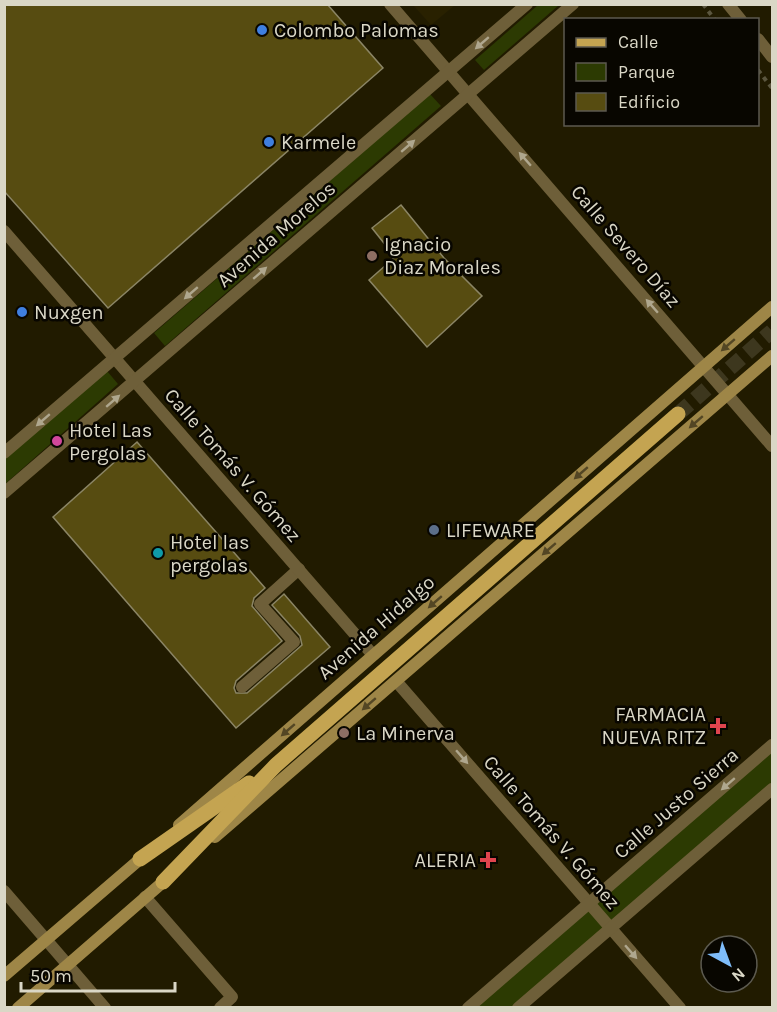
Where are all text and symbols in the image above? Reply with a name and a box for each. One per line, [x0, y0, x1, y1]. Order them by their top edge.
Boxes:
legend [564, 18, 759, 126]
place label: Colombo Palomas [274, 19, 439, 42]
marker: Colombo Palomas [255, 23, 269, 37]
text: Calle [618, 31, 658, 53]
one-way arrow [474, 36, 490, 49]
text: Parque [618, 61, 675, 83]
text: Edificio [618, 91, 680, 113]
place label: Karmele [281, 131, 356, 154]
marker: Karmele [262, 135, 276, 149]
one-way arrow [400, 140, 415, 153]
one-way arrow [518, 151, 531, 167]
street label: Avenida Morelos [212, 177, 340, 292]
street label: Calle Severo Díaz [566, 180, 685, 312]
place label: Ignacio Diaz Morales [384, 233, 501, 279]
marker: Ignacio Diaz Morales [365, 249, 379, 263]
one-way arrow [252, 267, 268, 280]
one-way arrow [184, 286, 199, 299]
one-way arrow [645, 299, 659, 314]
place label: Nuxgen [34, 301, 104, 324]
marker: Nuxgen [15, 305, 29, 319]
one-way arrow [721, 338, 736, 351]
street label: Calle Tomás V. Gómez [160, 384, 305, 547]
one-way arrow [105, 394, 121, 407]
one-way arrow [36, 413, 51, 426]
one-way arrow [689, 415, 704, 428]
place label: Hotel Las Pergolas [69, 419, 152, 465]
marker: Hotel Las Pergolas [50, 434, 64, 448]
one-way arrow [574, 466, 589, 480]
place label: LIFEWARE [446, 519, 535, 542]
marker: LIFEWARE [427, 523, 441, 537]
place label: Hotel las pergolas [170, 531, 250, 577]
one-way arrow [542, 542, 557, 555]
marker: Hotel las pergolas [151, 546, 165, 560]
street label: Avenida Hidalgo [313, 570, 439, 684]
one-way arrow [427, 595, 443, 608]
one-way arrow [362, 697, 377, 710]
place label: FARMACIA NUEVA RITZ [601, 703, 706, 749]
marker: FARMACIA NUEVA RITZ [711, 719, 725, 733]
place label: La Minerva [356, 722, 455, 745]
one-way arrow [281, 723, 296, 736]
marker: La Minerva [337, 726, 351, 740]
street label: Calle Justo Sierra [609, 743, 743, 864]
one-way arrow [455, 749, 468, 764]
street label: Calle Tomás V. Gómez [479, 751, 624, 914]
one-way arrow [721, 777, 736, 790]
place label: ALERIA [415, 849, 476, 872]
marker: ALERIA [481, 853, 495, 867]
north arrow [699, 934, 759, 994]
one-way arrow [624, 944, 637, 959]
scale bar [21, 955, 176, 993]
text: N [728, 964, 749, 986]
text: 50 m [30, 965, 72, 987]

